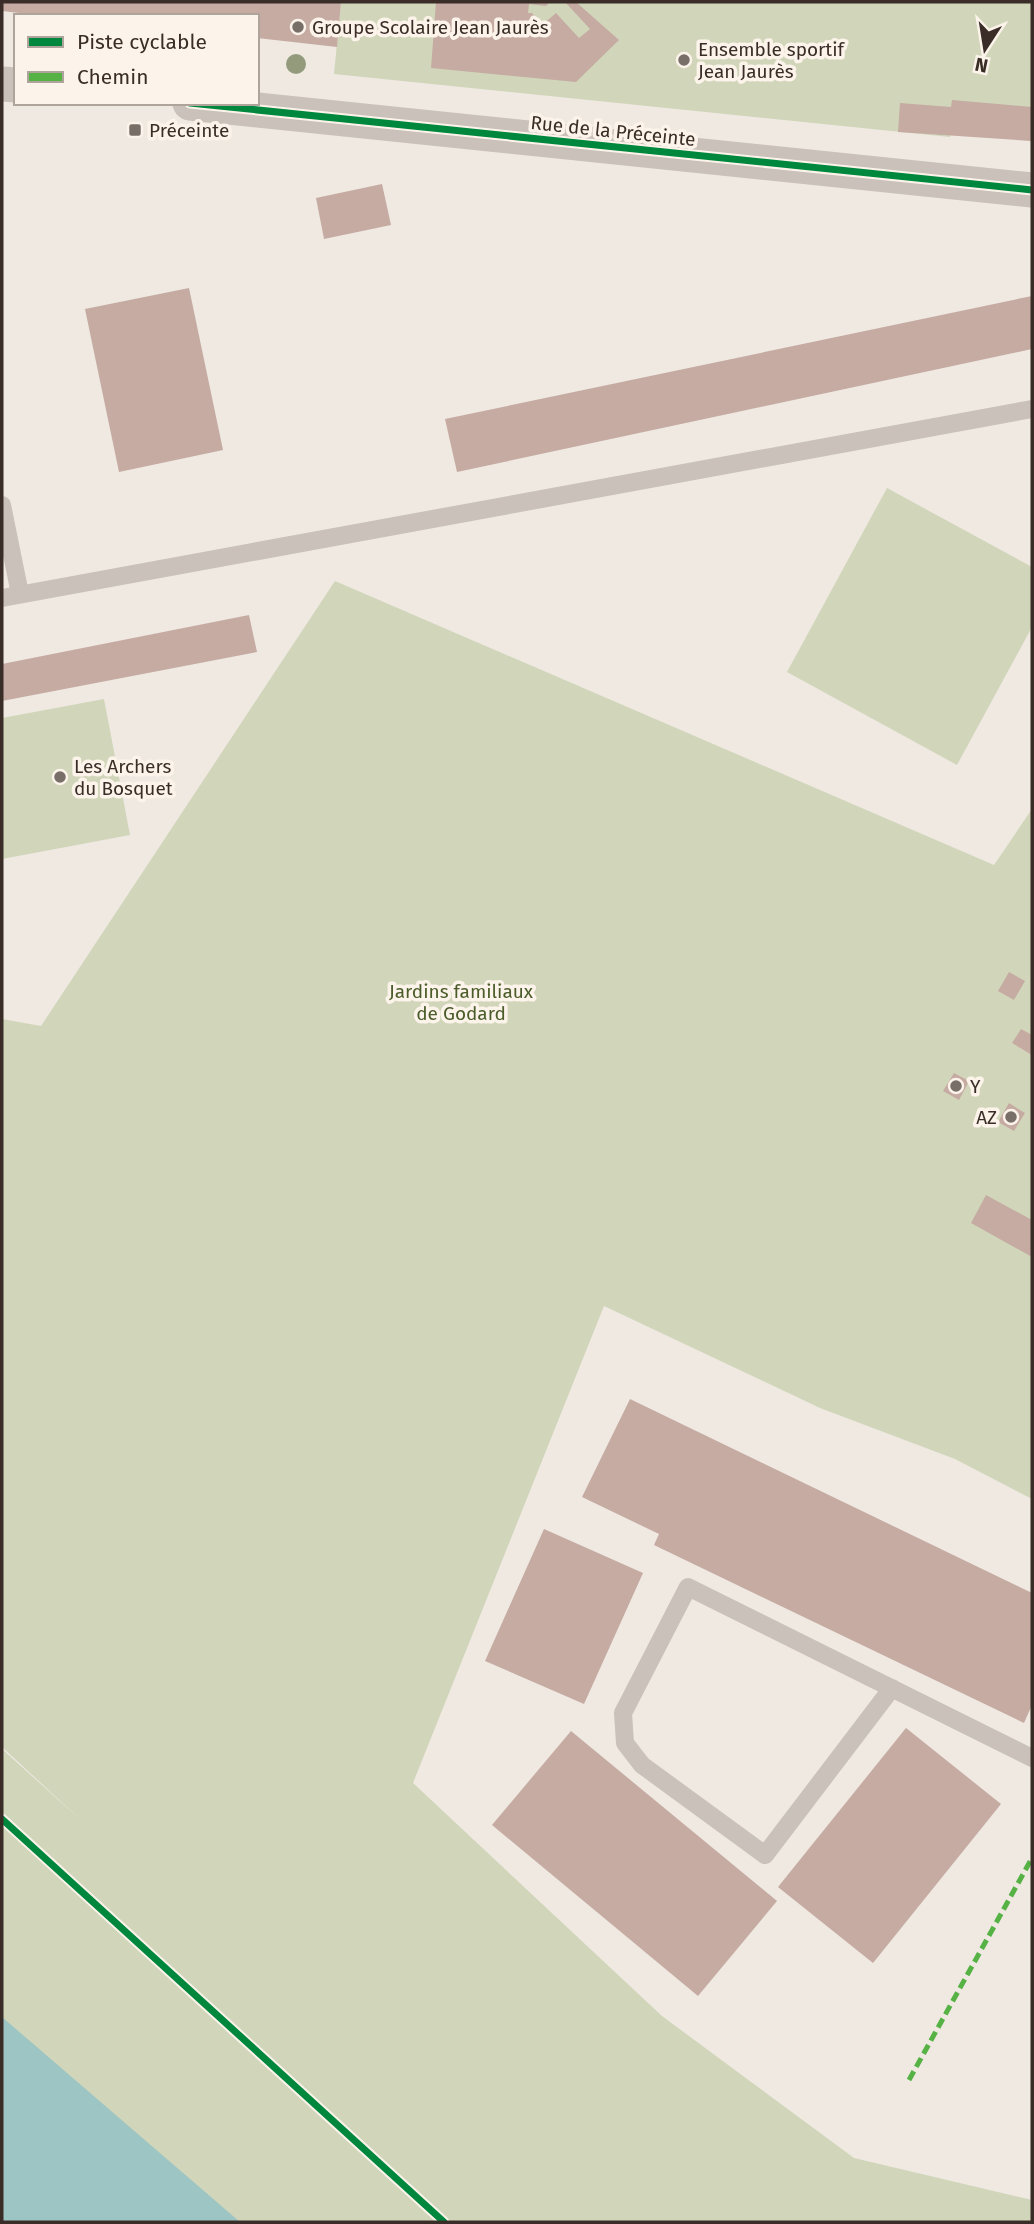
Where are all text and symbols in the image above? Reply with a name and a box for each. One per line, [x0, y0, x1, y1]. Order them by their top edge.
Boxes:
legend [14, 14, 259, 105]
north arrow [950, 14, 1020, 84]
place label: Groupe Scolaire Jean Jaurès [312, 16, 549, 39]
marker: Groupe Scolaire Jean Jaurès [290, 19, 306, 35]
text: Piste cyclable [77, 29, 207, 55]
place label: Ensemble sportif Jean Jaurès [698, 38, 846, 83]
marker: Ensemble sportif Jean Jaurès [676, 52, 692, 68]
text: N [973, 53, 990, 78]
text: Chemin [77, 64, 149, 90]
street label: Rue de la Préceinte [529, 111, 697, 151]
place label: Préceinte [149, 119, 229, 142]
marker: Préceinte [127, 122, 143, 138]
place label: Les Archers du Bosquet [74, 755, 173, 800]
marker: Les Archers du Bosquet [52, 769, 68, 785]
park label: Jardins familiaux de Godard [389, 980, 534, 1025]
place label: Y [970, 1075, 981, 1098]
marker: Y [948, 1078, 964, 1094]
place label: AZ [976, 1106, 997, 1129]
marker: AZ [1003, 1109, 1019, 1125]

